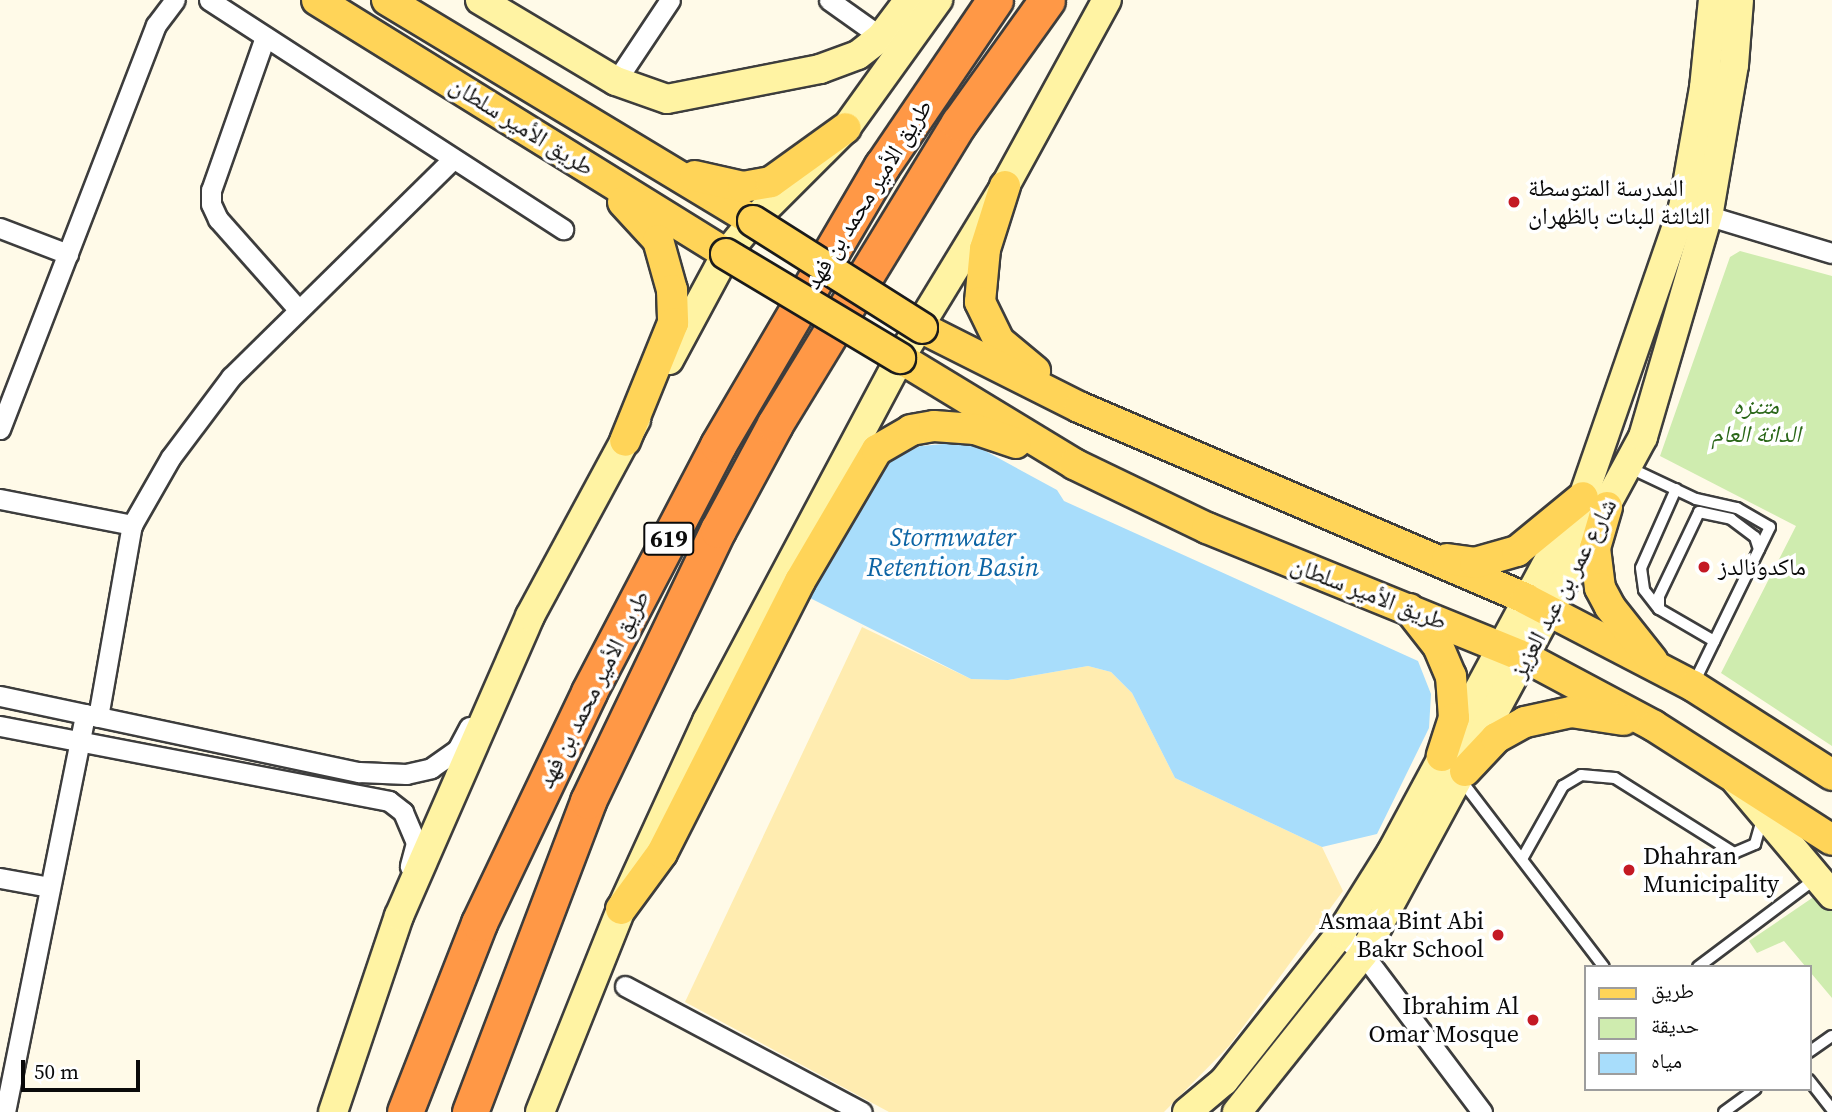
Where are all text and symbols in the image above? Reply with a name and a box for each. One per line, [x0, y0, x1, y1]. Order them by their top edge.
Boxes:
street label: طريق الأمير سلطان [445, 70, 599, 182]
street label: طريق الأمير محمد بن فهد [798, 94, 938, 294]
place label: المدرسة المتوسطة الثالثة للبنات بالظهران [1528, 174, 1710, 230]
marker: المدرسة المتوسطة الثالثة للبنات بالظهران [1506, 194, 1522, 210]
park label: متنزه الدانة العام [1711, 392, 1801, 448]
street label: شارع عمر بن عبد العزيز [1504, 493, 1622, 683]
road number: 619 [643, 520, 695, 558]
water label: Stormwater Retention Basin [867, 522, 1039, 584]
street label: طريق الأمير سلطان [1287, 550, 1451, 636]
place label: ماكدونالدز [1718, 553, 1806, 581]
marker: ماكدونالدز [1696, 559, 1712, 575]
street label: طريق الأمير محمد بن فهد [531, 585, 655, 793]
place label: Dhahran Municipality [1643, 842, 1779, 898]
marker: Dhahran Municipality [1621, 862, 1637, 878]
place label: Asmaa Bint Abi Bakr School [1319, 907, 1484, 963]
marker: Asmaa Bint Abi Bakr School [1490, 927, 1506, 943]
legend [1584, 965, 1811, 1091]
text: طريق [1651, 976, 1694, 1005]
place label: Ibrahim Al Omar Mosque [1368, 992, 1519, 1048]
text: حديقة [1651, 1011, 1699, 1040]
marker: Ibrahim Al Omar Mosque [1525, 1012, 1541, 1028]
scale bar [24, 1046, 144, 1090]
text: مياه [1651, 1046, 1682, 1075]
text: 50 m [34, 1057, 79, 1086]

